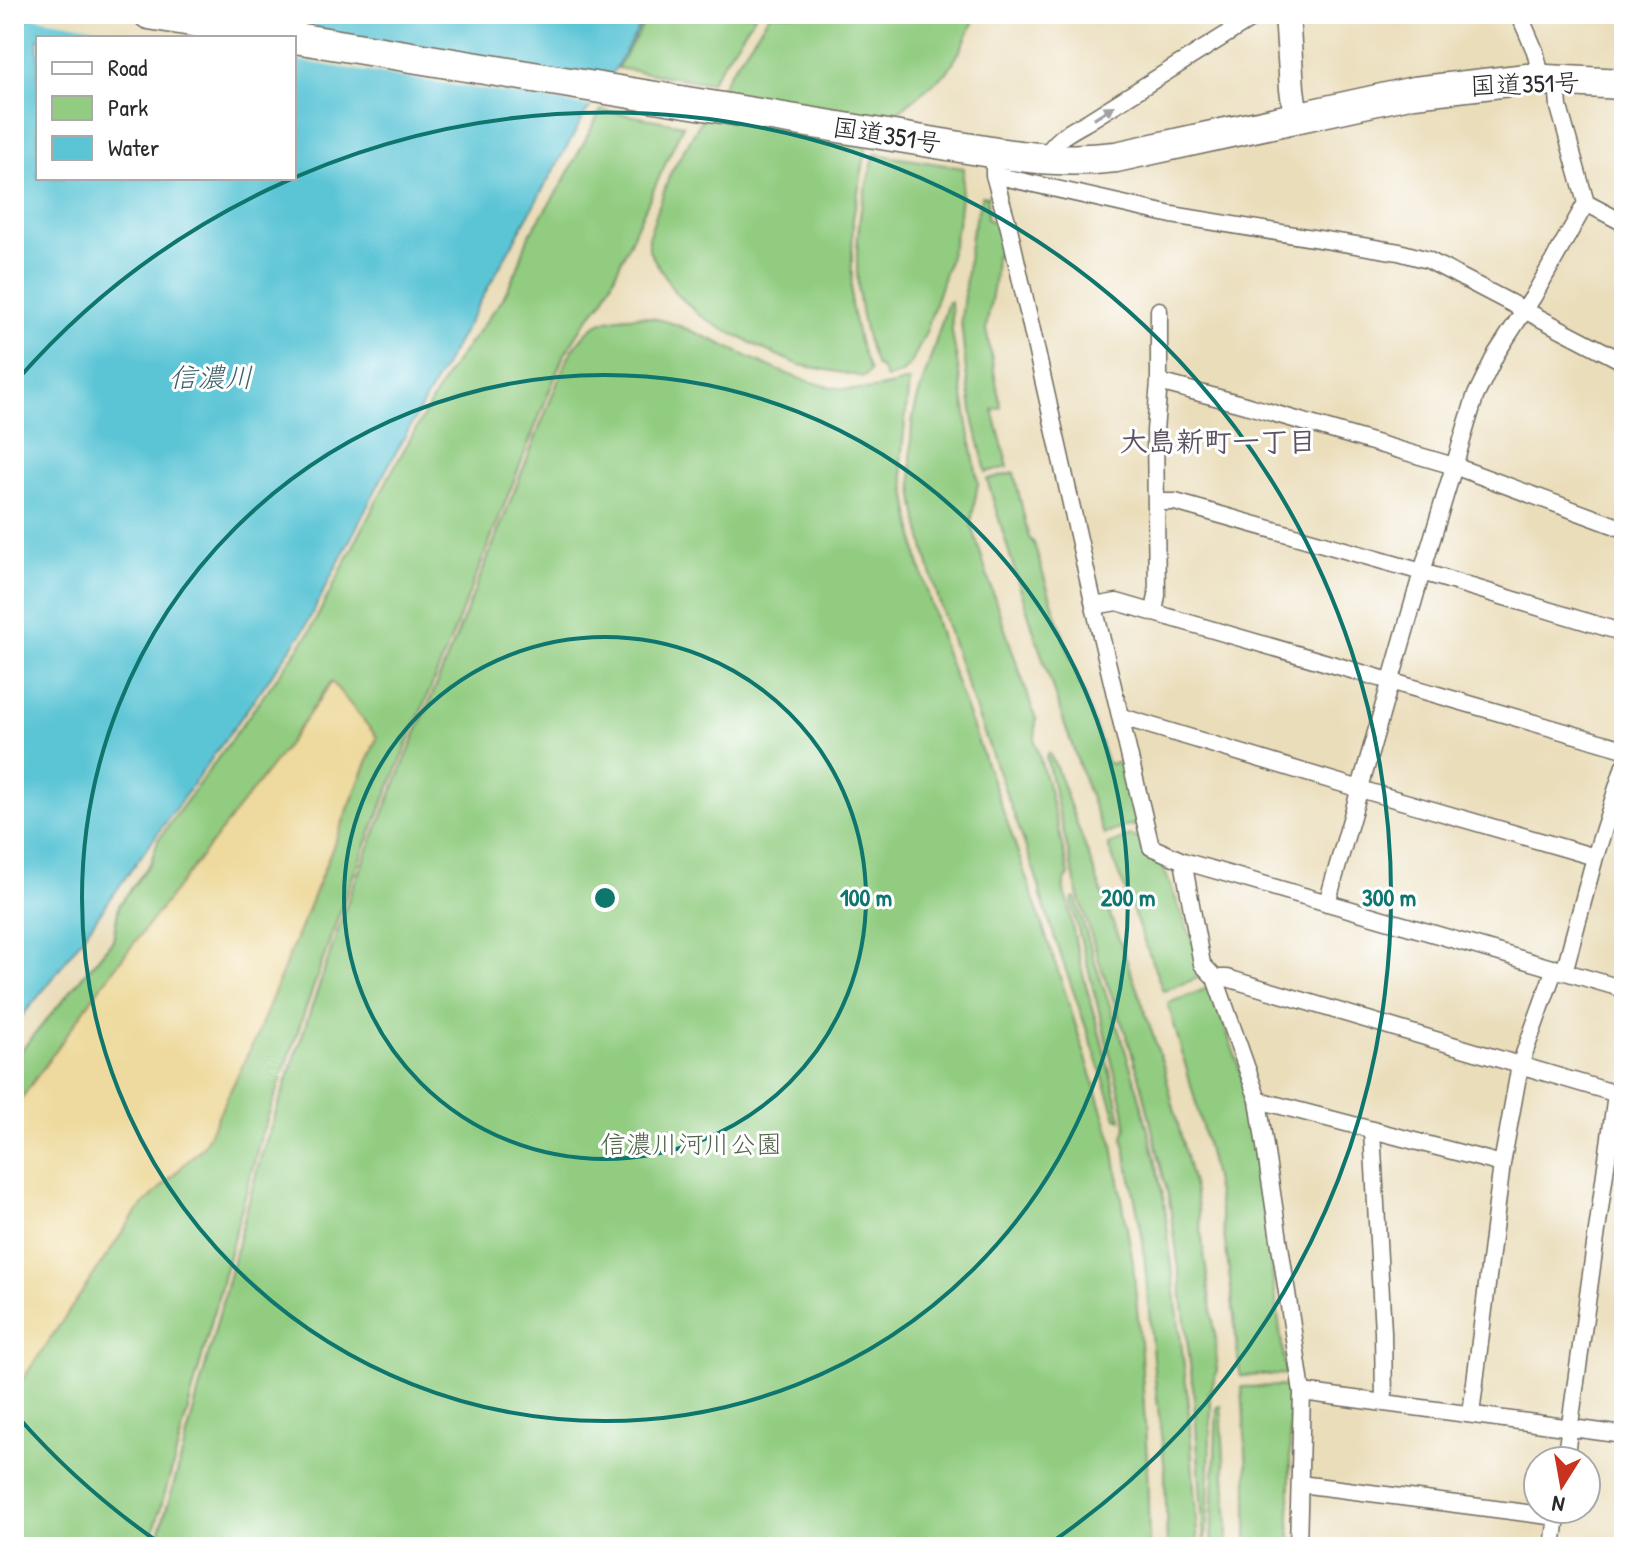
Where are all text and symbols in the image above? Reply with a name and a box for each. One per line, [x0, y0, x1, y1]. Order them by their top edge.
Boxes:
legend [36, 36, 296, 180]
text: Road [108, 51, 147, 83]
street label: 国道351号 [1469, 64, 1581, 103]
text: Park [108, 91, 148, 123]
one-way arrow [1093, 105, 1115, 119]
street label: 国道351号 [830, 109, 944, 160]
text: Water [108, 131, 159, 163]
water label: 信濃川 [169, 358, 253, 396]
district label: 大島新町一丁目 [1120, 422, 1316, 460]
text: 100 m [840, 881, 892, 913]
text: 200 m [1101, 881, 1155, 913]
text: 300 m [1362, 881, 1416, 913]
centre of rings [591, 884, 619, 912]
park label: 信濃川河川公園 [600, 1126, 782, 1161]
north arrow [1522, 1445, 1602, 1525]
text: N [1549, 1489, 1567, 1520]

